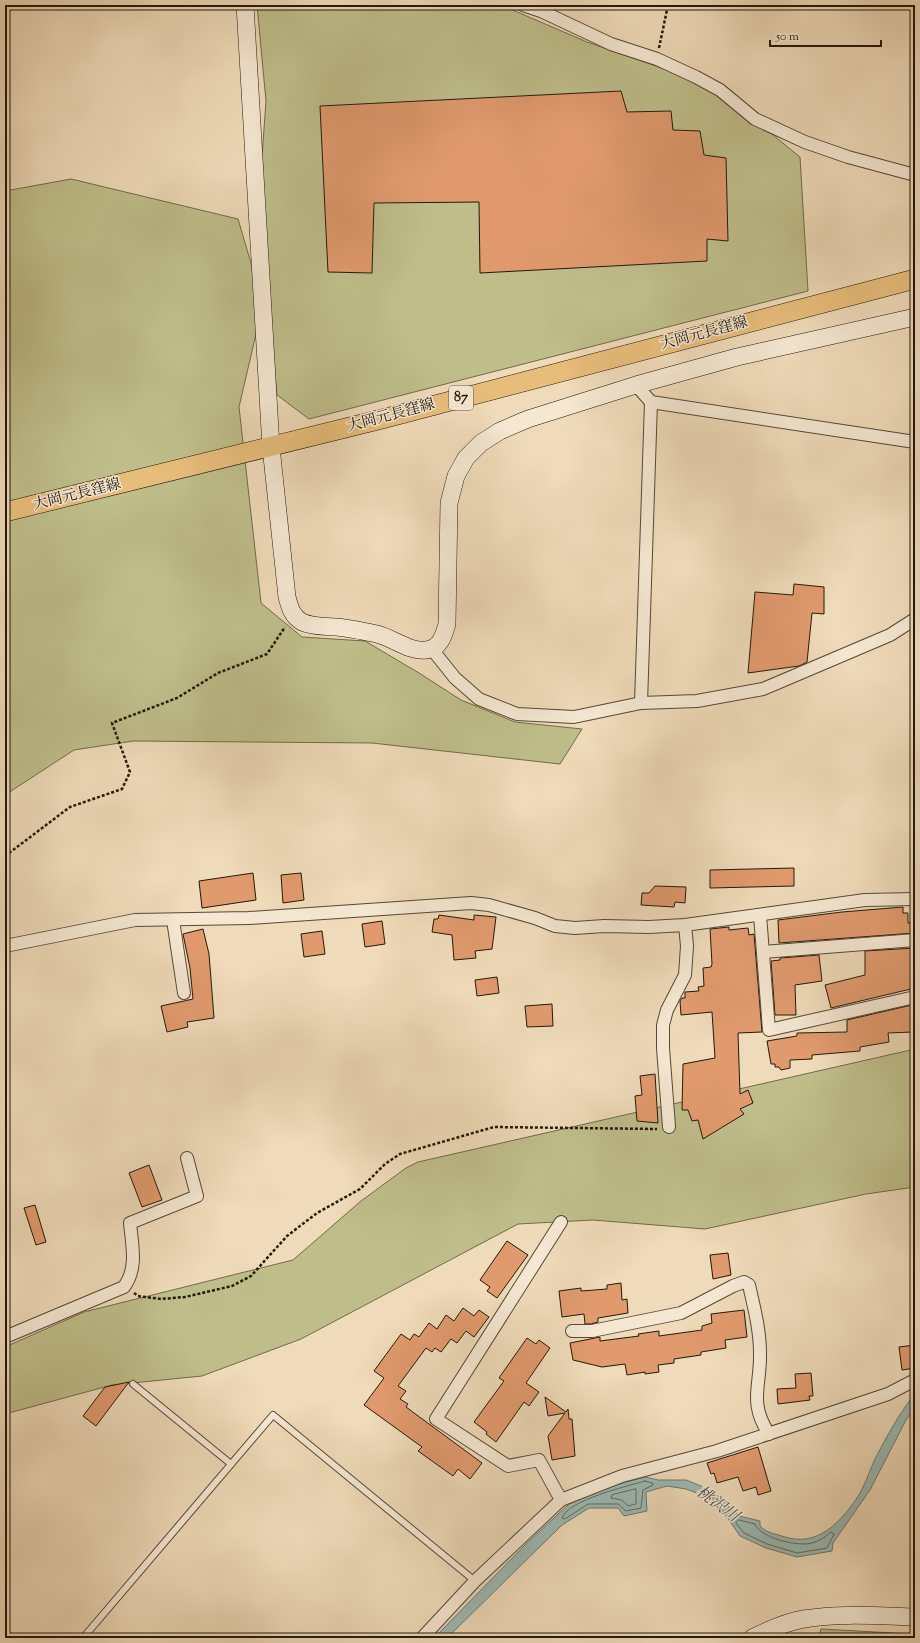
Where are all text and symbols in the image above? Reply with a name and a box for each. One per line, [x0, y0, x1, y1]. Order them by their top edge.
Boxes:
scale bar [770, 22, 881, 48]
text: 50 m [775, 28, 799, 46]
street label: 大岡元長窪線 [658, 312, 750, 356]
road number: 87 [449, 386, 473, 410]
street label: 大岡元長窪線 [345, 394, 437, 438]
street label: 大岡元長窪線 [31, 474, 123, 516]
water label: 桃沢川 [691, 1482, 745, 1530]

